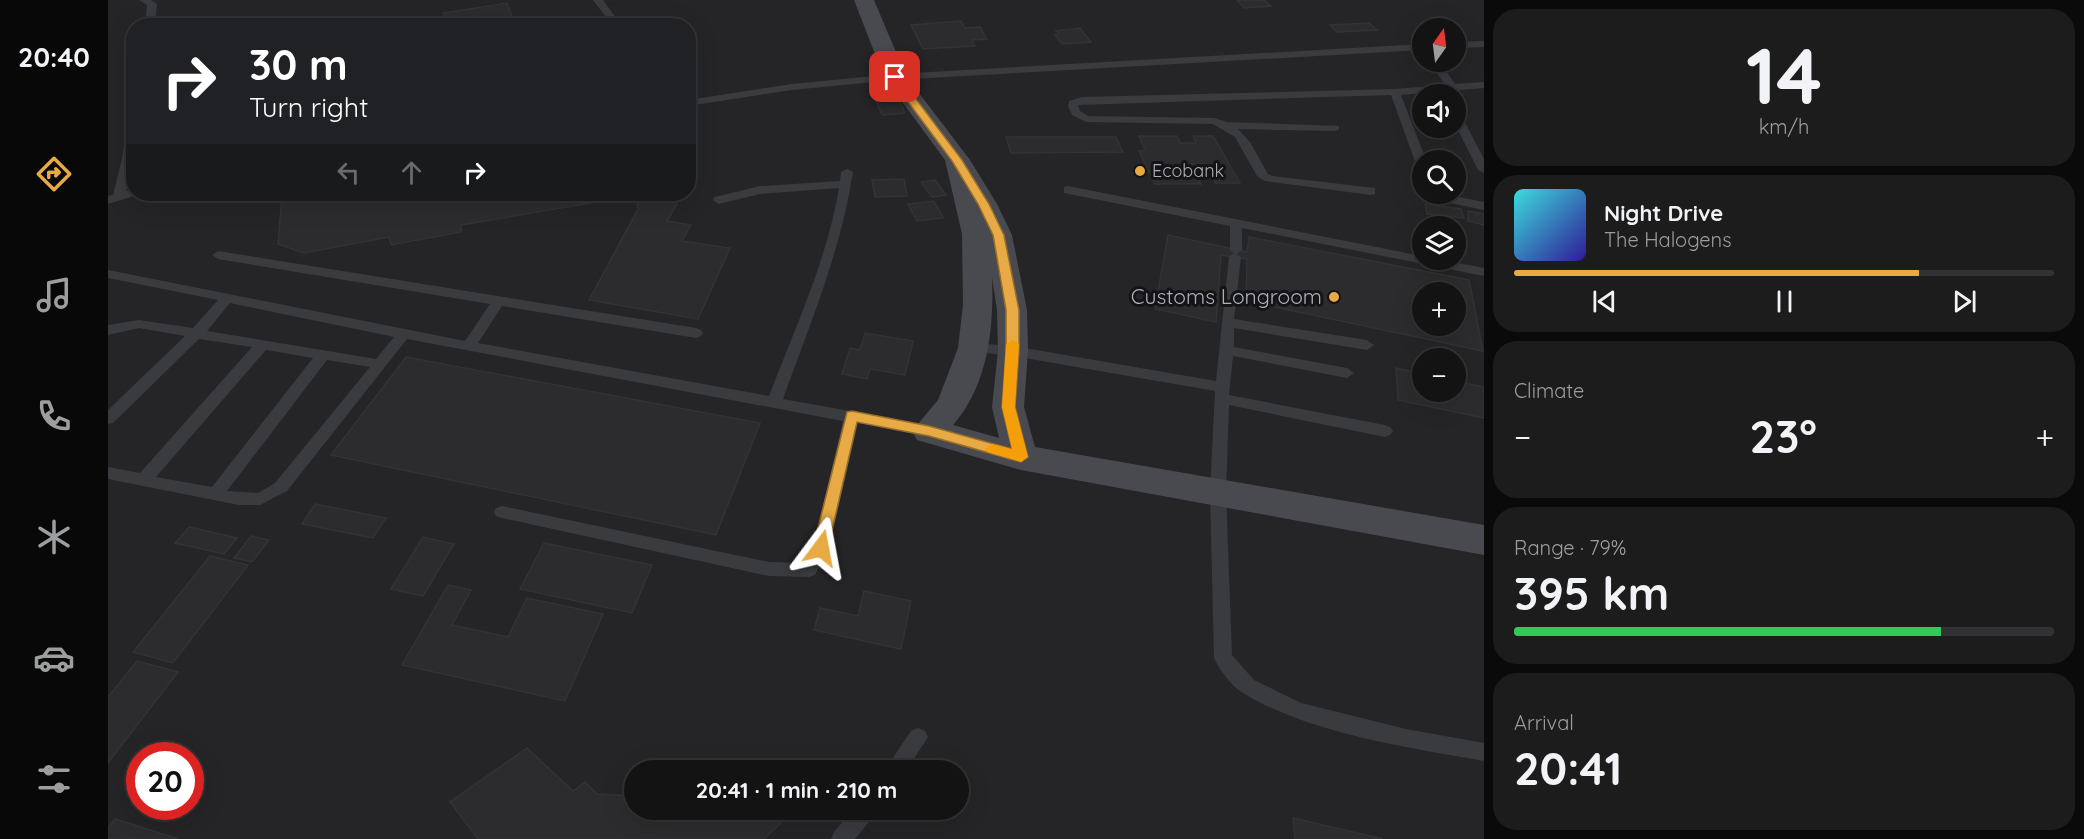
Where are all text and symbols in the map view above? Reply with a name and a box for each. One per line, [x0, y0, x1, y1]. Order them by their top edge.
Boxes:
north arrow [1412, 18, 1466, 72]
map controls [1412, 18, 1466, 402]
text: 14 [1746, 26, 1822, 124]
text: 30 m [249, 38, 348, 91]
text: 20:40 [18, 40, 90, 74]
icon: right [150, 42, 228, 120]
pin [869, 51, 920, 102]
icon: arrive [878, 60, 911, 93]
button: sound [1412, 84, 1466, 138]
text: Turn right [249, 90, 368, 124]
text: km/h [1759, 114, 1809, 139]
button: search [1412, 150, 1466, 204]
icon: directions [33, 153, 75, 195]
icon: left [332, 156, 365, 189]
icon: ahead [395, 156, 428, 189]
icon: right [458, 156, 491, 189]
place label: Ecobank [1152, 159, 1224, 182]
marker: Ecobank [1133, 164, 1147, 178]
text: Night Drive [1604, 199, 1723, 227]
button: layers [1412, 216, 1466, 270]
text: The Halogens [1604, 227, 1732, 252]
icon: music [33, 274, 75, 316]
button: + [1412, 282, 1466, 336]
place label: Customs Longroom [1131, 283, 1322, 309]
icon: previous [1588, 285, 1621, 318]
icon: pause [1768, 285, 1801, 318]
icon: next [1948, 285, 1981, 318]
marker: Customs Longroom [1327, 290, 1341, 304]
button: − [1412, 348, 1466, 402]
text: Climate [1514, 378, 1584, 403]
icon: phone [33, 395, 75, 437]
text: 23° [1750, 408, 1817, 464]
text: − [1514, 416, 1531, 457]
text: + [2035, 416, 2054, 457]
icon: climate [33, 516, 75, 558]
position arrow [789, 516, 853, 580]
text: Range · 79% [1514, 535, 1626, 560]
text: 395 km [1514, 565, 1669, 621]
icon: car [33, 637, 75, 679]
text: Arrival [1514, 710, 1574, 735]
text: 20:41 [1514, 740, 1622, 796]
speed limit sign: 20 [126, 742, 204, 820]
icon: filters [33, 758, 75, 800]
text: 20:41 · 1 min · 210 m [696, 776, 897, 804]

